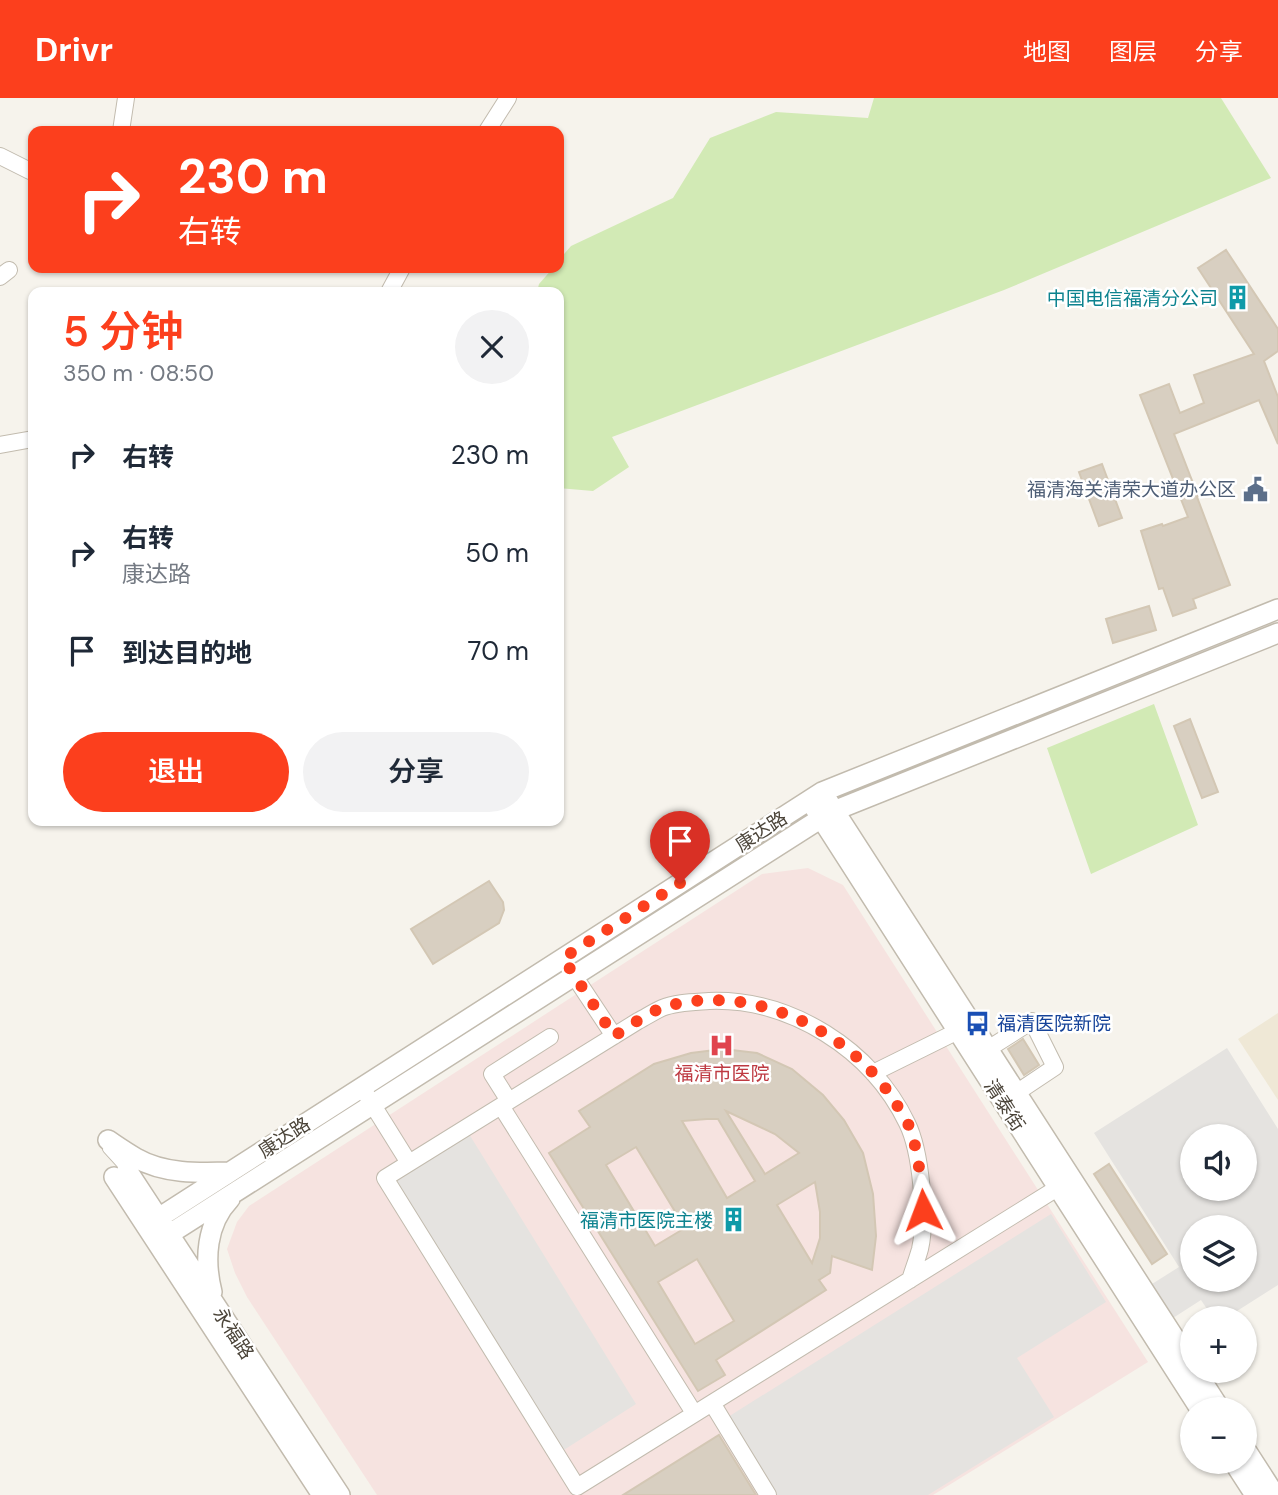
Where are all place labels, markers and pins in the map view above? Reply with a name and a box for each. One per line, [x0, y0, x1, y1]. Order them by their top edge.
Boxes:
building icon: 中国电信福清分公司 [1224, 284, 1252, 312]
place label: 中国电信福清分公司 [1047, 286, 1218, 311]
public building icon: 福清海关清荣大道办公区 [1242, 475, 1270, 503]
place label: 福清海关清荣大道办公区 [1027, 477, 1236, 502]
pin [650, 811, 710, 883]
bus stop icon: 福清医院新院 [963, 1009, 991, 1037]
place label: 福清医院新院 [997, 1011, 1111, 1036]
hospital icon: 福清市医院 [708, 1031, 736, 1059]
place label: 福清市医院 [674, 1061, 770, 1086]
building icon: 福清市医院主楼 [719, 1206, 747, 1234]
place label: 福清市医院主楼 [580, 1208, 713, 1233]

